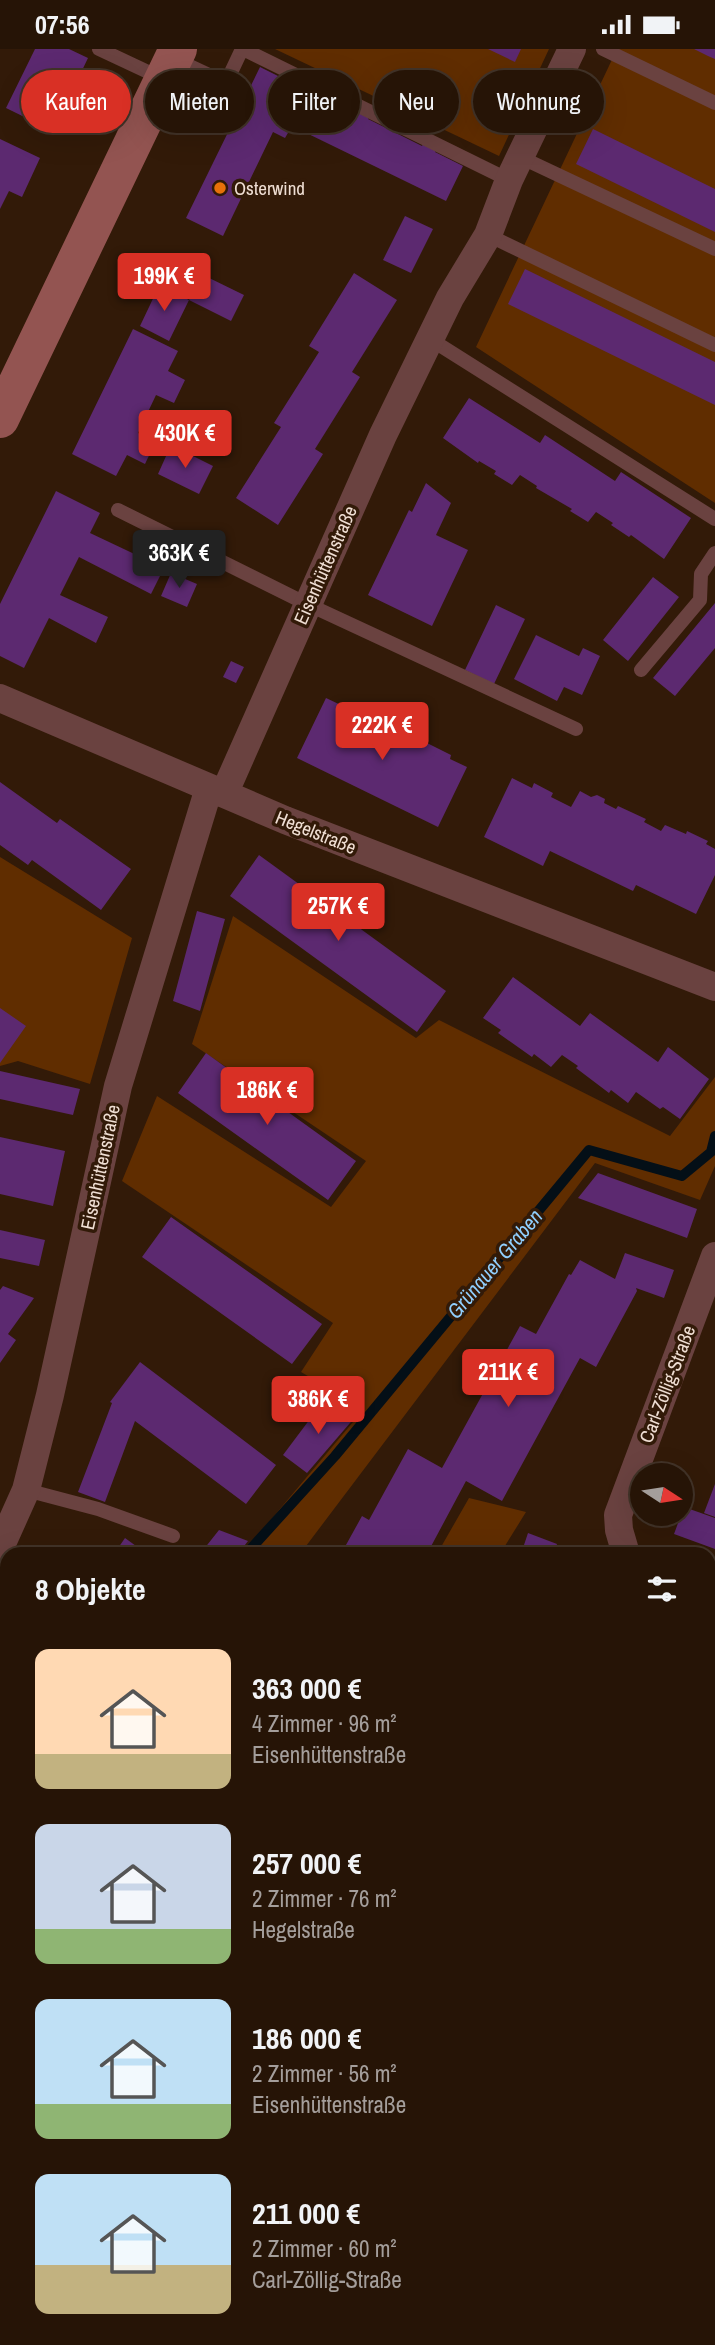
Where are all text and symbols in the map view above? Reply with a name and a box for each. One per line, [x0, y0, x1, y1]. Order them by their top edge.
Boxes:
text: 07:56 [35, 7, 90, 42]
chip: Kaufen [21, 70, 131, 133]
chip: Mieten [145, 70, 254, 133]
chip: Filter [268, 70, 360, 133]
chip: Neu [374, 70, 459, 133]
chip: Wohnung [473, 70, 604, 133]
place label: Osterwind [234, 175, 305, 201]
marker: Osterwind [212, 180, 228, 196]
pin: 199K € [107, 253, 221, 313]
text: 199K € [134, 260, 194, 291]
pin: 430K € [128, 411, 242, 470]
text: 430K € [155, 417, 215, 448]
street label: Eisenhüttenstraße [287, 502, 363, 628]
pin: 363K € [122, 531, 236, 590]
text: 363K € [149, 537, 209, 568]
pin: 222K € [325, 703, 439, 762]
text: 222K € [352, 709, 412, 740]
street label: Hegelstraße [272, 804, 360, 860]
pin: 257K € [281, 883, 395, 943]
text: 257K € [308, 890, 368, 921]
pin: 186K € [210, 1067, 324, 1127]
text: 186K € [237, 1074, 297, 1105]
street label: Eisenhüttenstraße [74, 1102, 126, 1232]
water label: Grünauer Graben [440, 1203, 549, 1325]
street label: Carl-Zöllig-Straße [633, 1322, 701, 1446]
pin: 211K € [451, 1349, 565, 1409]
text: 211K € [478, 1356, 538, 1387]
pin: 386K € [261, 1377, 375, 1436]
text: 386K € [288, 1383, 348, 1414]
north arrow [630, 1463, 693, 1526]
map controls [630, 1463, 693, 1526]
text: 8 Objekte [35, 1569, 146, 1609]
icon: filters [643, 1570, 681, 1608]
text: 363 000 € [252, 1668, 361, 1708]
icon: home [91, 1677, 175, 1761]
text: 4 Zimmer · 96 m² [252, 1708, 397, 1739]
text: Eisenhüttenstraße [252, 1739, 406, 1770]
text: 257 000 € [252, 1843, 361, 1883]
icon: home [91, 1852, 175, 1936]
text: 2 Zimmer · 76 m² [252, 1883, 397, 1914]
text: Hegelstraße [252, 1914, 355, 1945]
text: 186 000 € [252, 2018, 361, 2058]
icon: home [91, 2027, 175, 2111]
text: 2 Zimmer · 56 m² [252, 2058, 397, 2089]
text: Eisenhüttenstraße [252, 2089, 406, 2120]
text: 211 000 € [252, 2193, 360, 2233]
icon: home [91, 2202, 175, 2286]
text: 2 Zimmer · 60 m² [252, 2233, 397, 2264]
text: Carl-Zöllig-Straße [252, 2264, 402, 2295]

